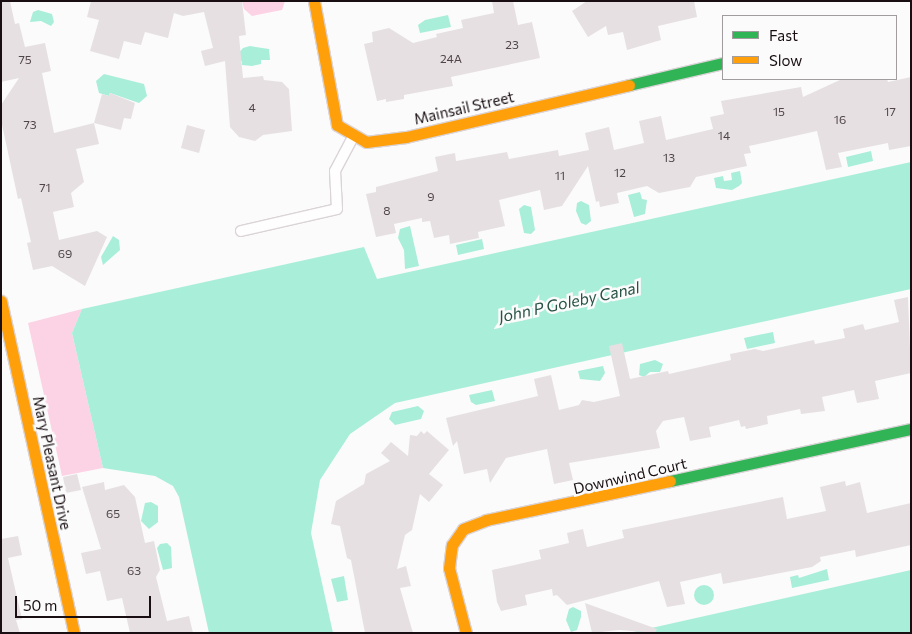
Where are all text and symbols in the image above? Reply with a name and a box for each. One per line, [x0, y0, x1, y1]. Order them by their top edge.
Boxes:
legend [722, 15, 897, 80]
text: Fast [769, 26, 798, 44]
house number: 23 [505, 38, 519, 52]
text: Slow [769, 51, 802, 69]
house number: 24A [440, 52, 462, 66]
house number: 75 [18, 53, 32, 67]
street label: Mainsail Street [412, 88, 516, 128]
house number: 4 [248, 101, 256, 115]
house number: 15 [773, 105, 785, 119]
house number: 17 [884, 105, 896, 119]
house number: 16 [834, 113, 846, 127]
house number: 73 [23, 118, 37, 132]
house number: 14 [718, 129, 730, 143]
house number: 13 [663, 151, 675, 165]
house number: 12 [614, 166, 626, 180]
house number: 11 [555, 169, 565, 183]
house number: 71 [39, 181, 51, 195]
house number: 9 [427, 190, 435, 204]
house number: 8 [383, 204, 391, 218]
house number: 69 [58, 247, 72, 261]
water label: John P Goleby Canal [497, 278, 641, 326]
street label: Mary Pleasant Drive [29, 395, 75, 531]
street label: Downwind Court [571, 454, 689, 498]
house number: 65 [106, 507, 120, 521]
house number: 63 [127, 564, 141, 578]
scale bar [18, 586, 154, 618]
text: 50 m [23, 596, 57, 614]

